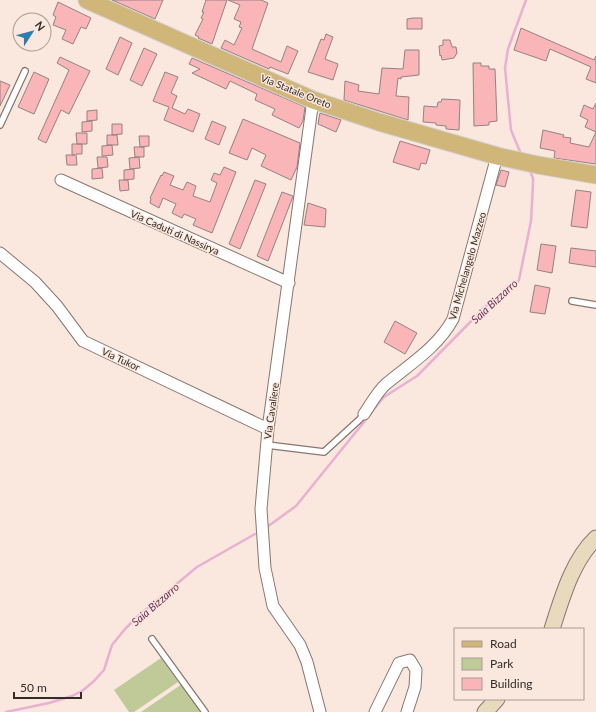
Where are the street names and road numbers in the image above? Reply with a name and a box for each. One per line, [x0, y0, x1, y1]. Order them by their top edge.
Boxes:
street label: Via Statale Oreto [259, 71, 333, 111]
street label: Via Caduti di Nassirya [129, 207, 221, 257]
street label: Via Michelangelo Mazzeo [446, 210, 488, 321]
street label: Via Tukor [100, 345, 142, 373]
street label: Via Cavaliere [261, 382, 281, 440]

